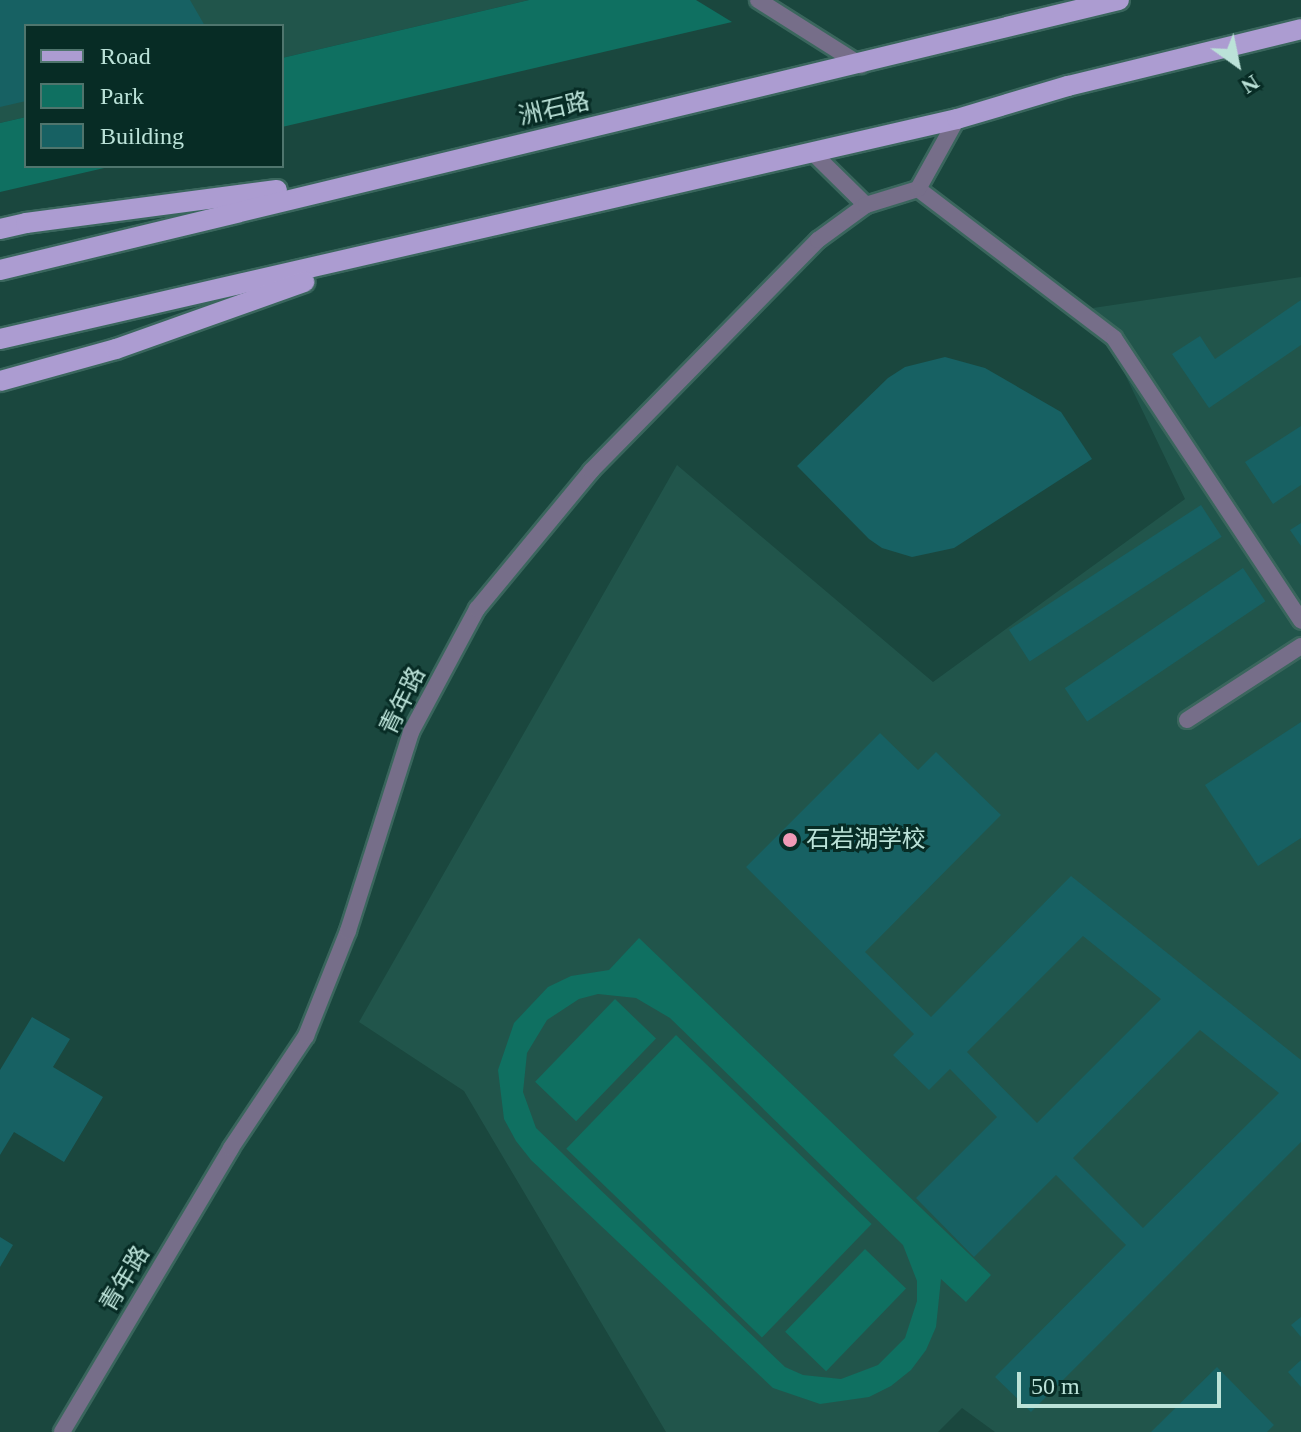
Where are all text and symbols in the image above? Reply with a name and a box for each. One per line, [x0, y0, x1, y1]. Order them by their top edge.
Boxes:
legend [24, 24, 284, 168]
north arrow [1197, 24, 1277, 104]
text: Road [100, 43, 151, 69]
text: N [1237, 70, 1264, 99]
text: Park [100, 83, 144, 109]
street label: 洲石路 [516, 87, 592, 131]
text: Building [100, 123, 184, 149]
street label: 青年路 [374, 662, 432, 740]
place label: 石岩湖学校 [806, 826, 926, 854]
marker: 石岩湖学校 [781, 831, 799, 849]
street label: 青年路 [94, 1241, 156, 1317]
scale bar [1021, 1356, 1225, 1406]
text: 50 m [1031, 1373, 1080, 1399]

